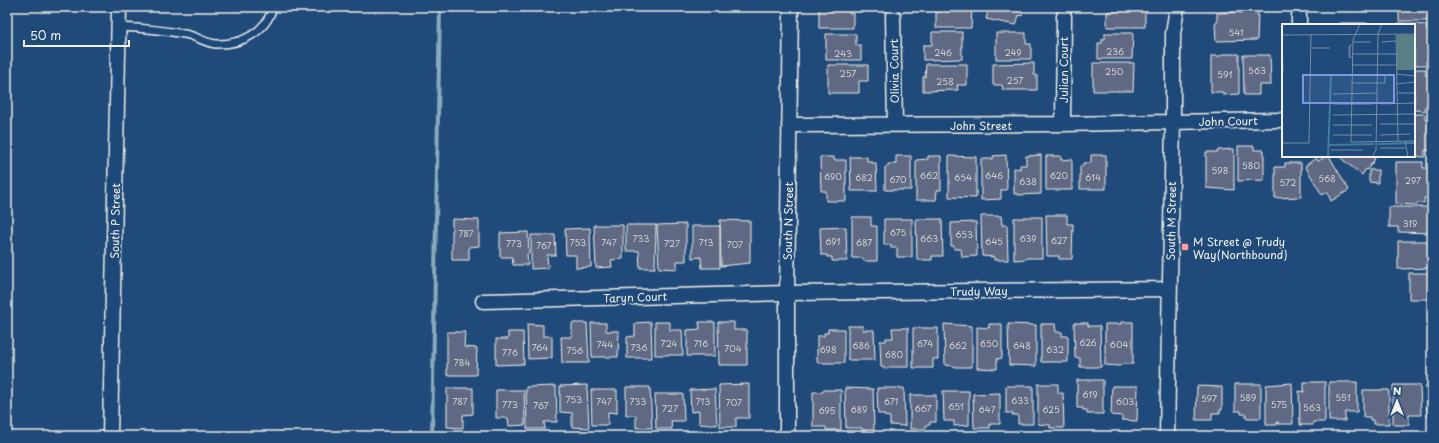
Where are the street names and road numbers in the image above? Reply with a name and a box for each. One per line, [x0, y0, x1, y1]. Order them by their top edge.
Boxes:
street label: Julian Court [1055, 36, 1072, 103]
street label: Olivia Court [885, 38, 903, 103]
street label: John Court [1198, 112, 1258, 130]
street label: John Street [950, 117, 1012, 134]
street label: South N Street [779, 181, 797, 260]
street label: South M Street [1162, 181, 1180, 261]
street label: South P Street [106, 183, 124, 259]
street label: Trudy Way [950, 282, 1008, 300]
street label: Taryn Court [603, 287, 668, 307]

